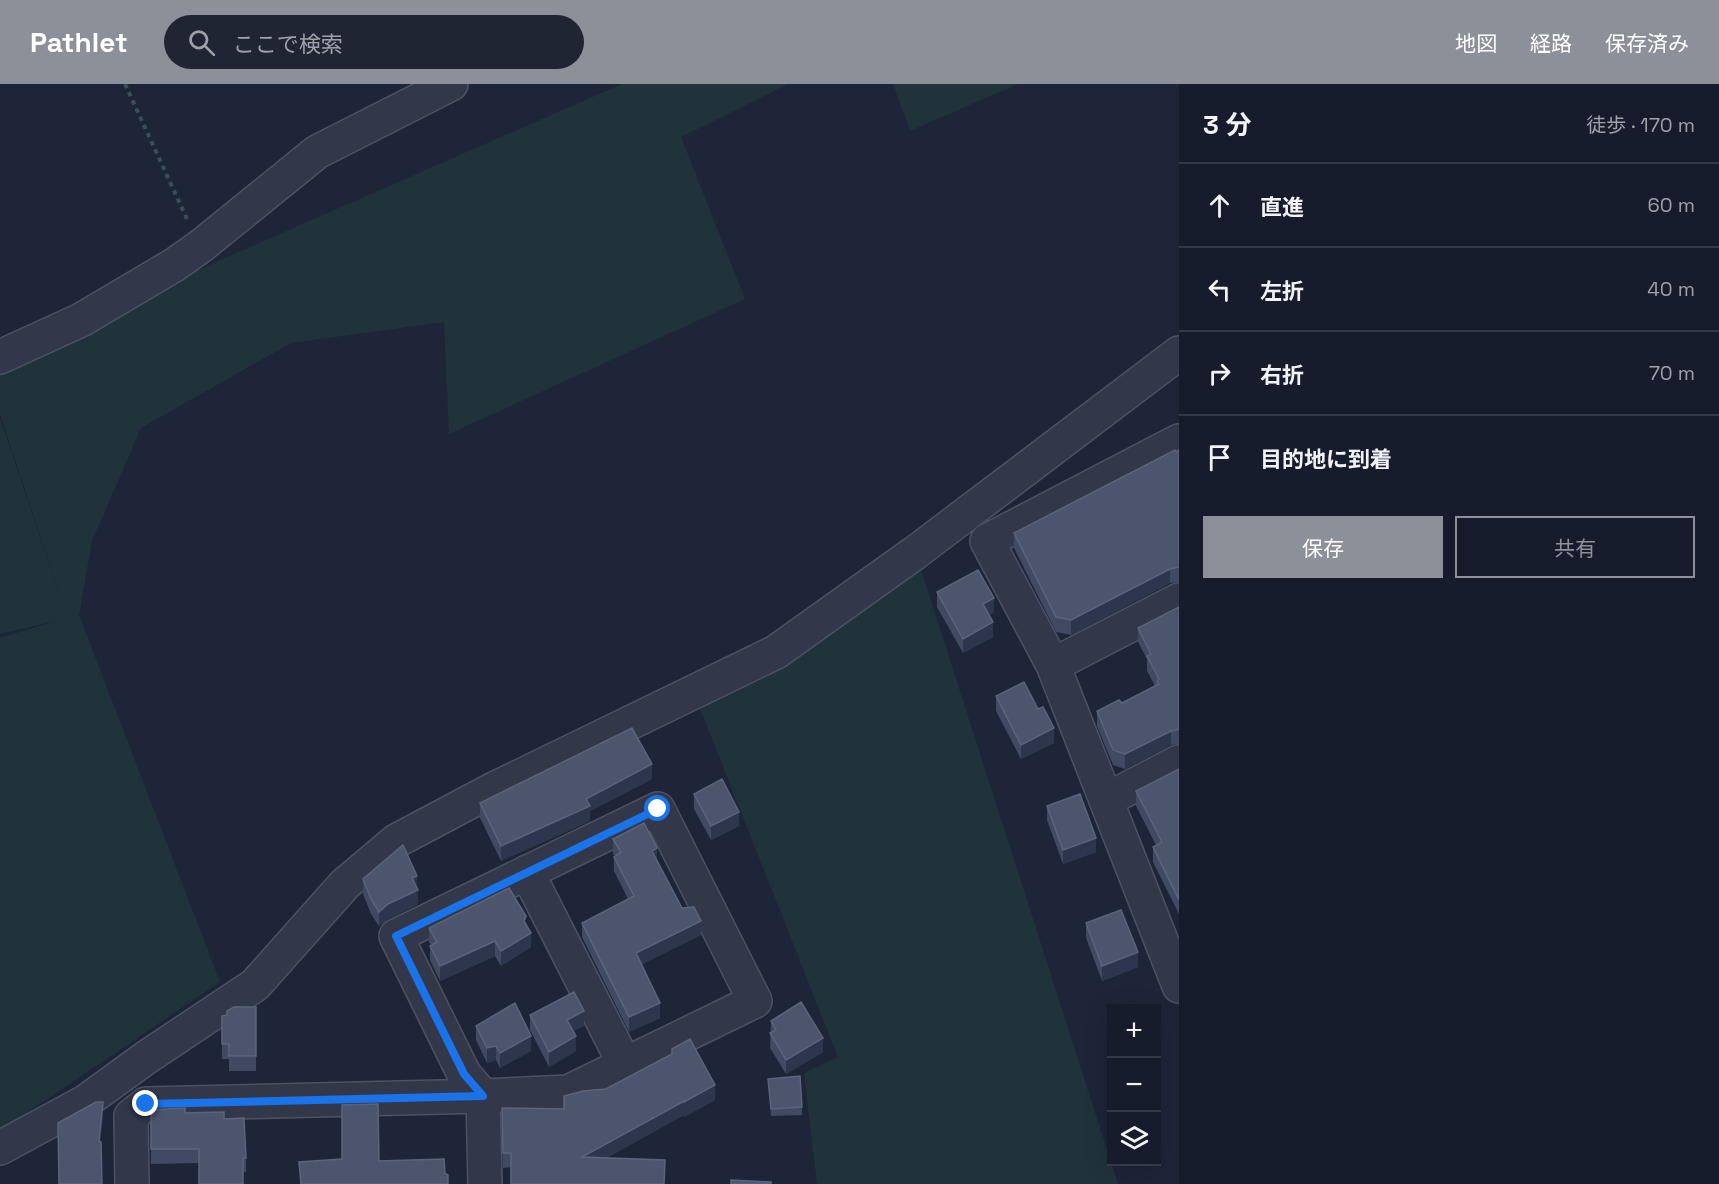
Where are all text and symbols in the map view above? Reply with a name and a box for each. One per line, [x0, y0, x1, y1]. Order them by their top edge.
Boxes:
search box [164, 15, 584, 69]
text: Pathlet [30, 24, 128, 60]
icon: search [185, 26, 218, 59]
text: ここで検索 [233, 30, 343, 58]
text: 地図 [1455, 30, 1497, 57]
text: 経路 [1530, 30, 1572, 57]
text: 保存済み [1605, 30, 1689, 57]
text: 3 分 [1203, 108, 1251, 142]
text: 徒歩 · 170 m [1586, 112, 1695, 138]
icon: ahead [1203, 189, 1236, 222]
text: 60 m [1648, 192, 1695, 218]
text: 直進 [1260, 193, 1304, 221]
icon: left [1203, 273, 1236, 306]
text: 40 m [1647, 276, 1695, 302]
text: 左折 [1260, 277, 1304, 305]
icon: right [1203, 357, 1236, 390]
text: 70 m [1649, 360, 1695, 386]
text: 右折 [1260, 361, 1304, 389]
icon: arrive [1203, 441, 1236, 474]
text: 目的地に到着 [1260, 445, 1392, 473]
button: 保存 [1203, 516, 1443, 578]
button: 共有 [1455, 516, 1695, 578]
route start [644, 795, 670, 821]
map controls [1107, 1004, 1161, 1166]
button: + [1107, 1004, 1161, 1058]
button: − [1107, 1058, 1161, 1112]
route end [132, 1090, 158, 1116]
button: layers [1107, 1112, 1161, 1166]

